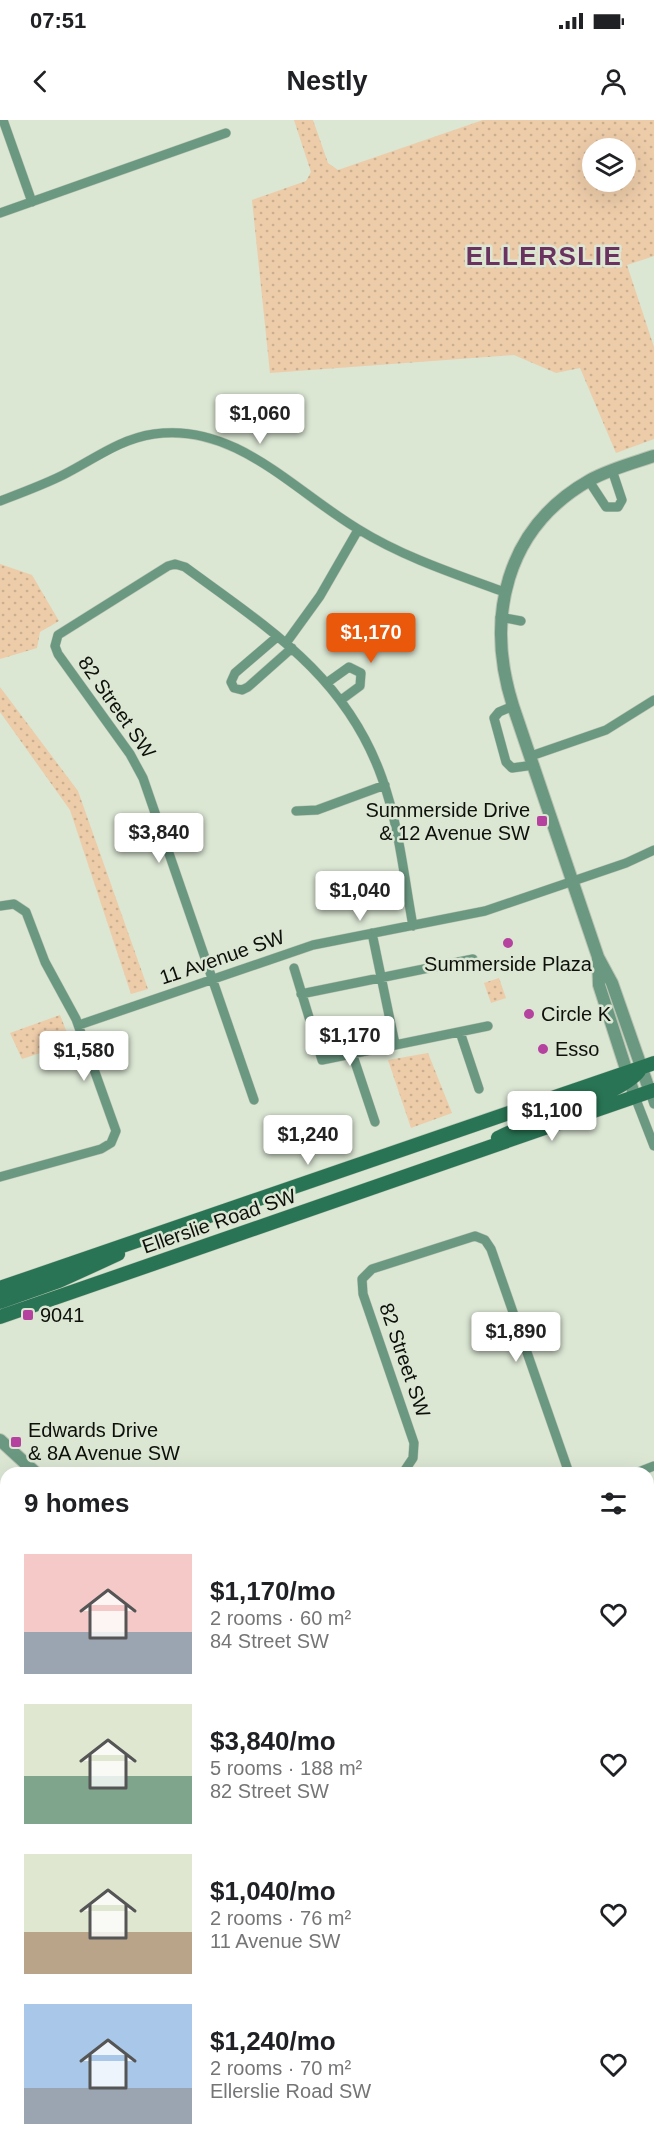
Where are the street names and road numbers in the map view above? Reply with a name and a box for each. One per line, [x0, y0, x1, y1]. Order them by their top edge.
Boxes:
street label: 82 Street SW [74, 652, 160, 762]
street label: 11 Avenue SW [157, 925, 287, 989]
street label: Ellerslie Road SW [139, 1184, 299, 1258]
street label: 82 Street SW [375, 1300, 435, 1420]

